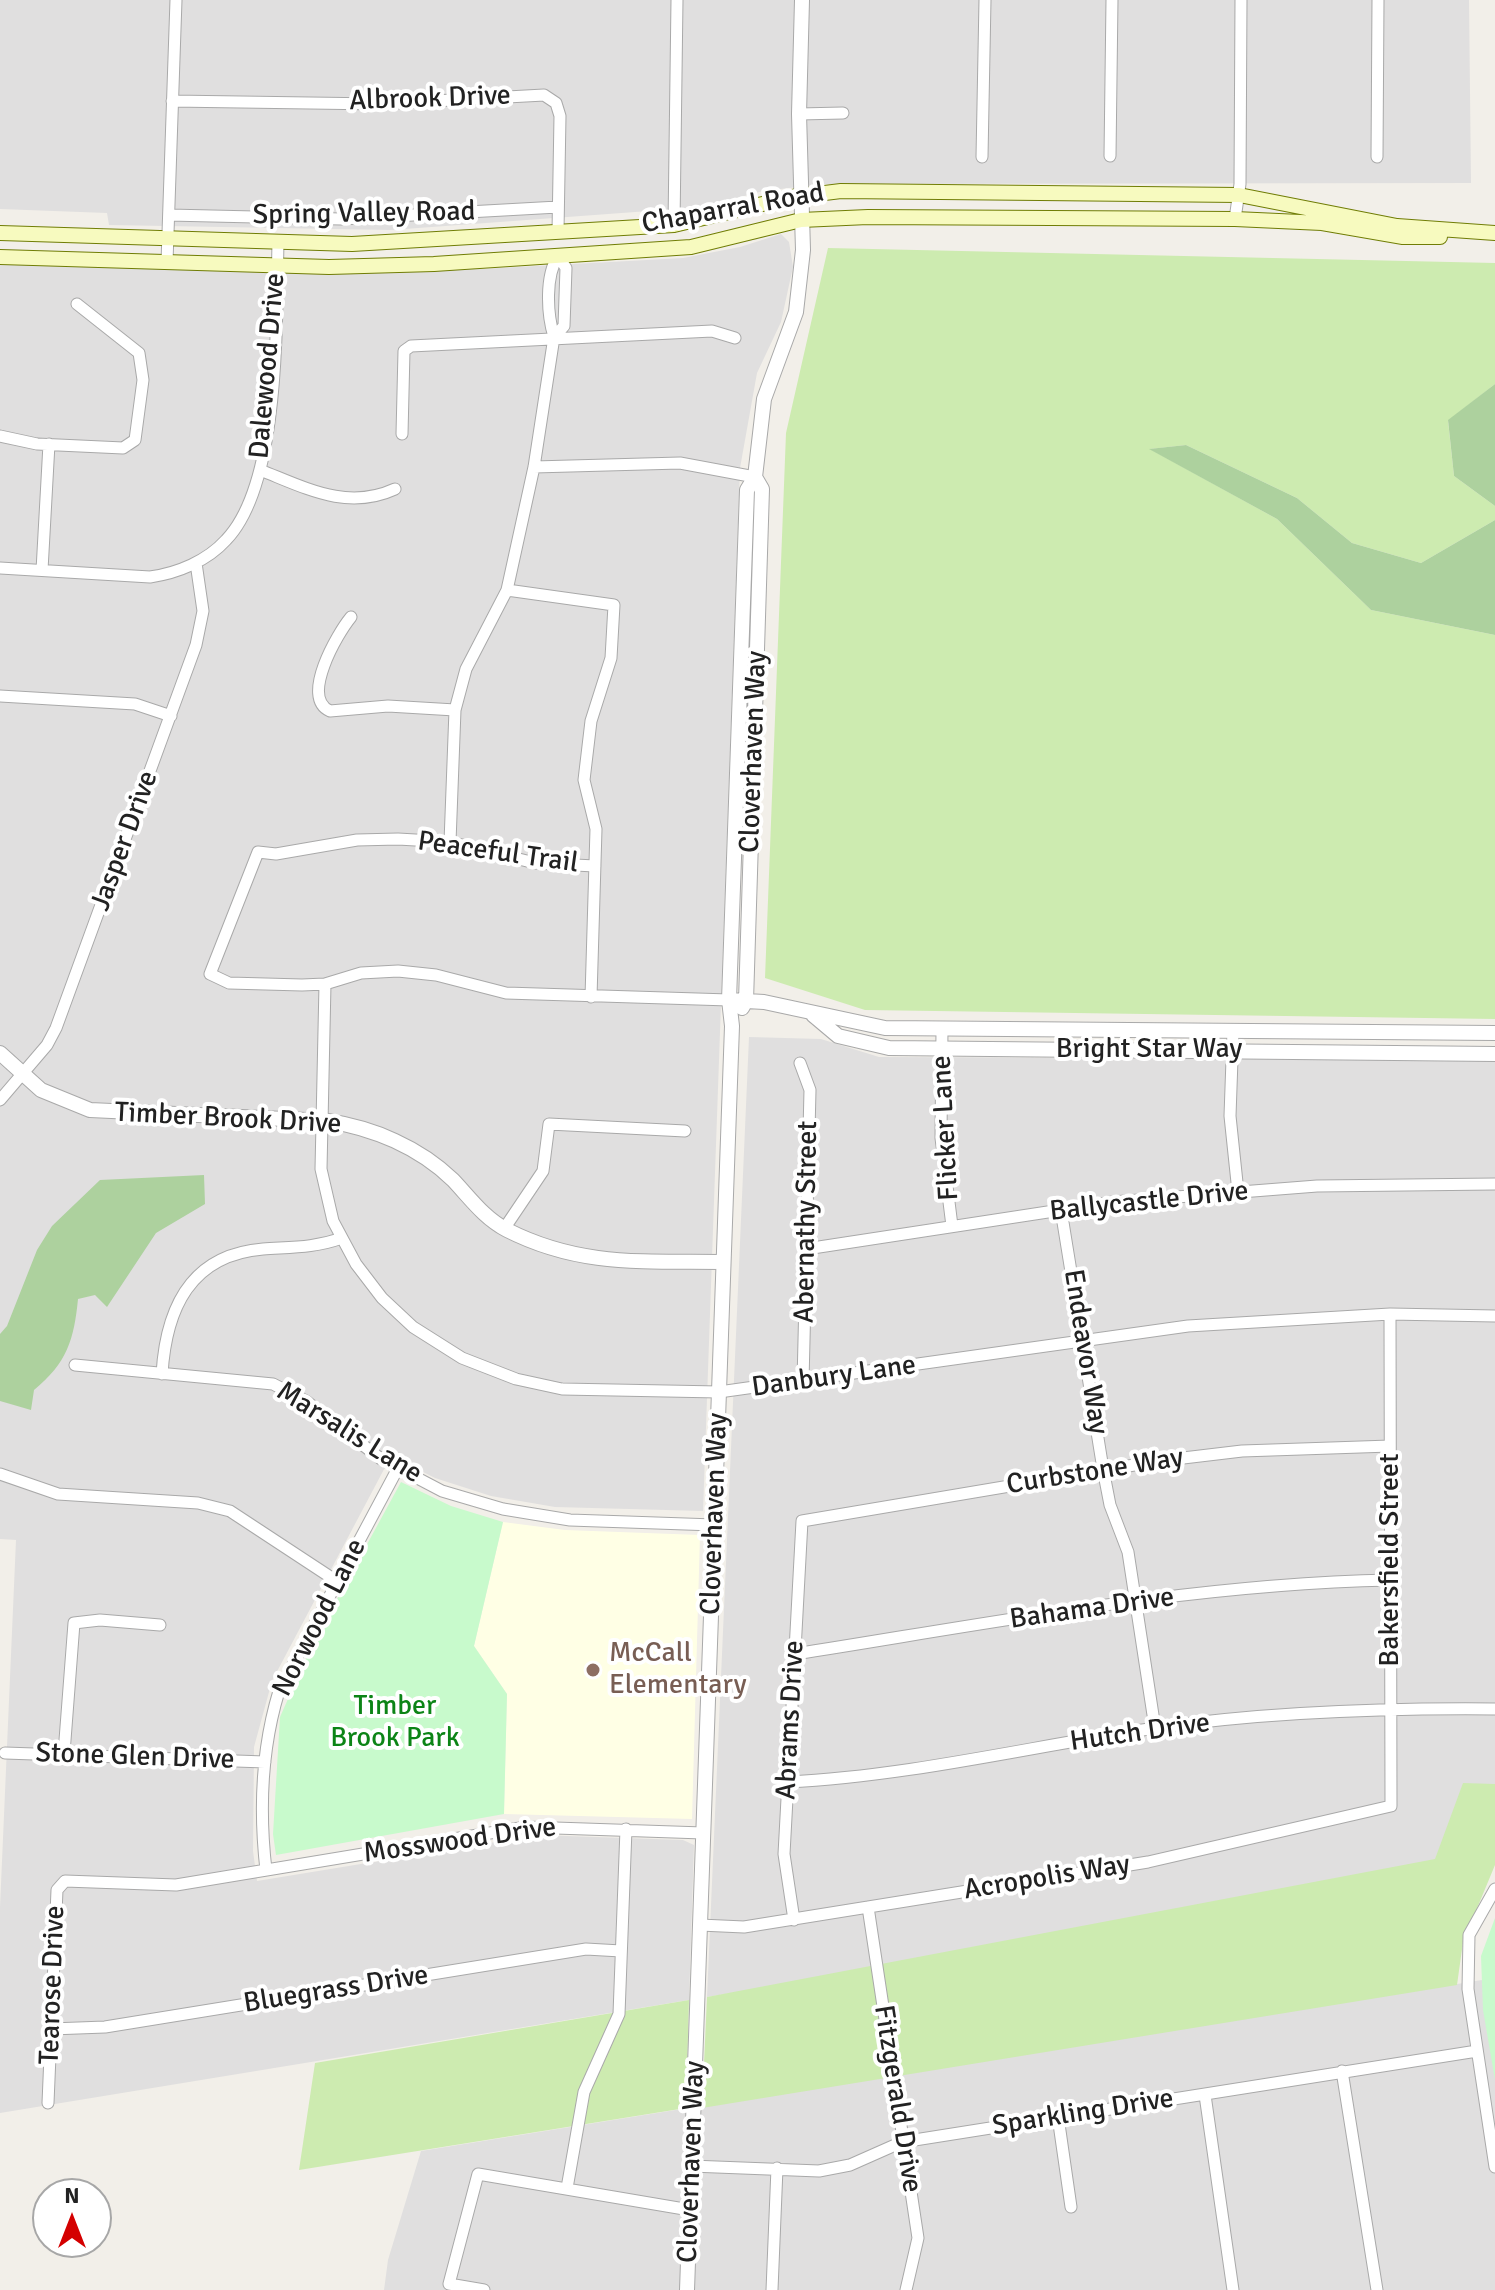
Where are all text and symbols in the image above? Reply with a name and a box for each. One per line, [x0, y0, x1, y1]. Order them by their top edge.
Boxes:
street label: Albrook Drive [349, 79, 511, 119]
street label: Chaparral Road [639, 176, 827, 242]
street label: Spring Valley Road [252, 195, 476, 233]
street label: Dalewood Drive [243, 272, 293, 460]
street label: Cloverhaven Way [734, 650, 774, 854]
street label: Jasper Drive [84, 767, 166, 915]
street label: Peaceful Trail [415, 825, 581, 881]
street label: Bright Star Way [1056, 1033, 1242, 1067]
street label: Flicker Lane [925, 1055, 967, 1201]
street label: Timber Brook Drive [114, 1096, 342, 1142]
street label: Abernathy Street [788, 1121, 826, 1323]
street label: Ballycastle Drive [1048, 1175, 1250, 1229]
street label: Endeavor Way [1055, 1267, 1115, 1437]
street label: Danbury Lane [750, 1349, 918, 1405]
street label: Marsalis Lane [270, 1375, 428, 1491]
street label: Cloverhaven Way [695, 1412, 735, 1616]
street label: Curbstone Way [1004, 1441, 1186, 1503]
street label: Bakersfield Street [1374, 1453, 1408, 1667]
street label: Norwood Lane [266, 1534, 374, 1702]
street label: Bahama Drive [1008, 1581, 1176, 1637]
place label: McCall Elementary [609, 1637, 747, 1703]
street label: Abrams Drive [770, 1639, 812, 1801]
marker: McCall Elementary [584, 1661, 602, 1679]
park label: Timber Brook Park [330, 1690, 460, 1756]
street label: Hutch Drive [1068, 1707, 1212, 1759]
street label: Stone Glen Drive [35, 1737, 235, 1777]
street label: Mosswood Drive [361, 1811, 559, 1871]
street label: Acropolis Way [962, 1848, 1132, 1908]
street label: Tearose Drive [33, 1905, 73, 2065]
street label: Bluegrass Drive [241, 1959, 431, 2021]
street label: Fitzgerald Drive [866, 2003, 928, 2195]
street label: Cloverhaven Way [672, 2060, 712, 2264]
street label: Sparkling Drive [990, 2082, 1176, 2144]
north arrow [32, 2178, 112, 2258]
text: N [64, 2182, 80, 2209]

